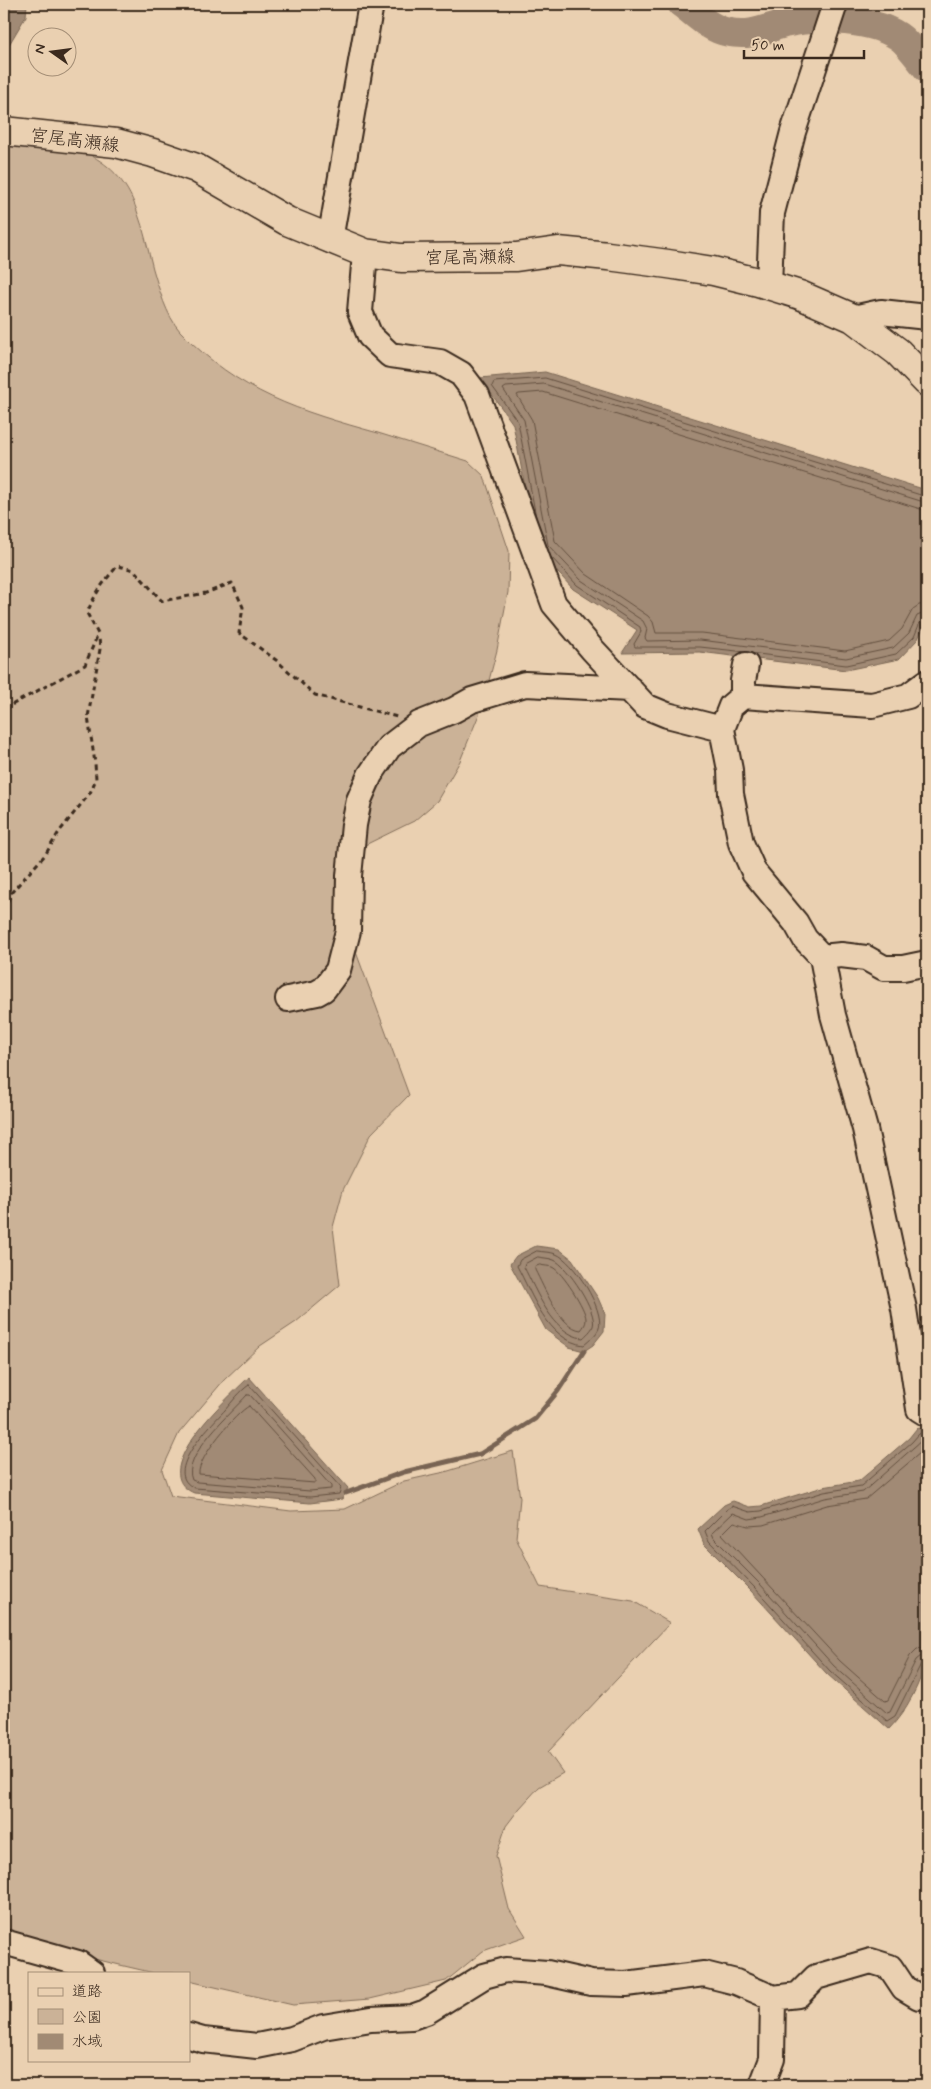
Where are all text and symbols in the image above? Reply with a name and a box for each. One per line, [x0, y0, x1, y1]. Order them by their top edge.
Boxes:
north arrow [28, 28, 78, 78]
scale bar [744, 28, 864, 60]
text: 50 m [751, 36, 785, 56]
text: N [30, 42, 50, 56]
street label: 宮尾高瀬線 [29, 124, 121, 158]
street label: 宮尾高瀬線 [425, 245, 515, 271]
legend [28, 1972, 190, 2062]
text: 道路 [72, 1982, 102, 2002]
text: 公園 [72, 2008, 102, 2028]
text: 水域 [72, 2032, 102, 2052]

